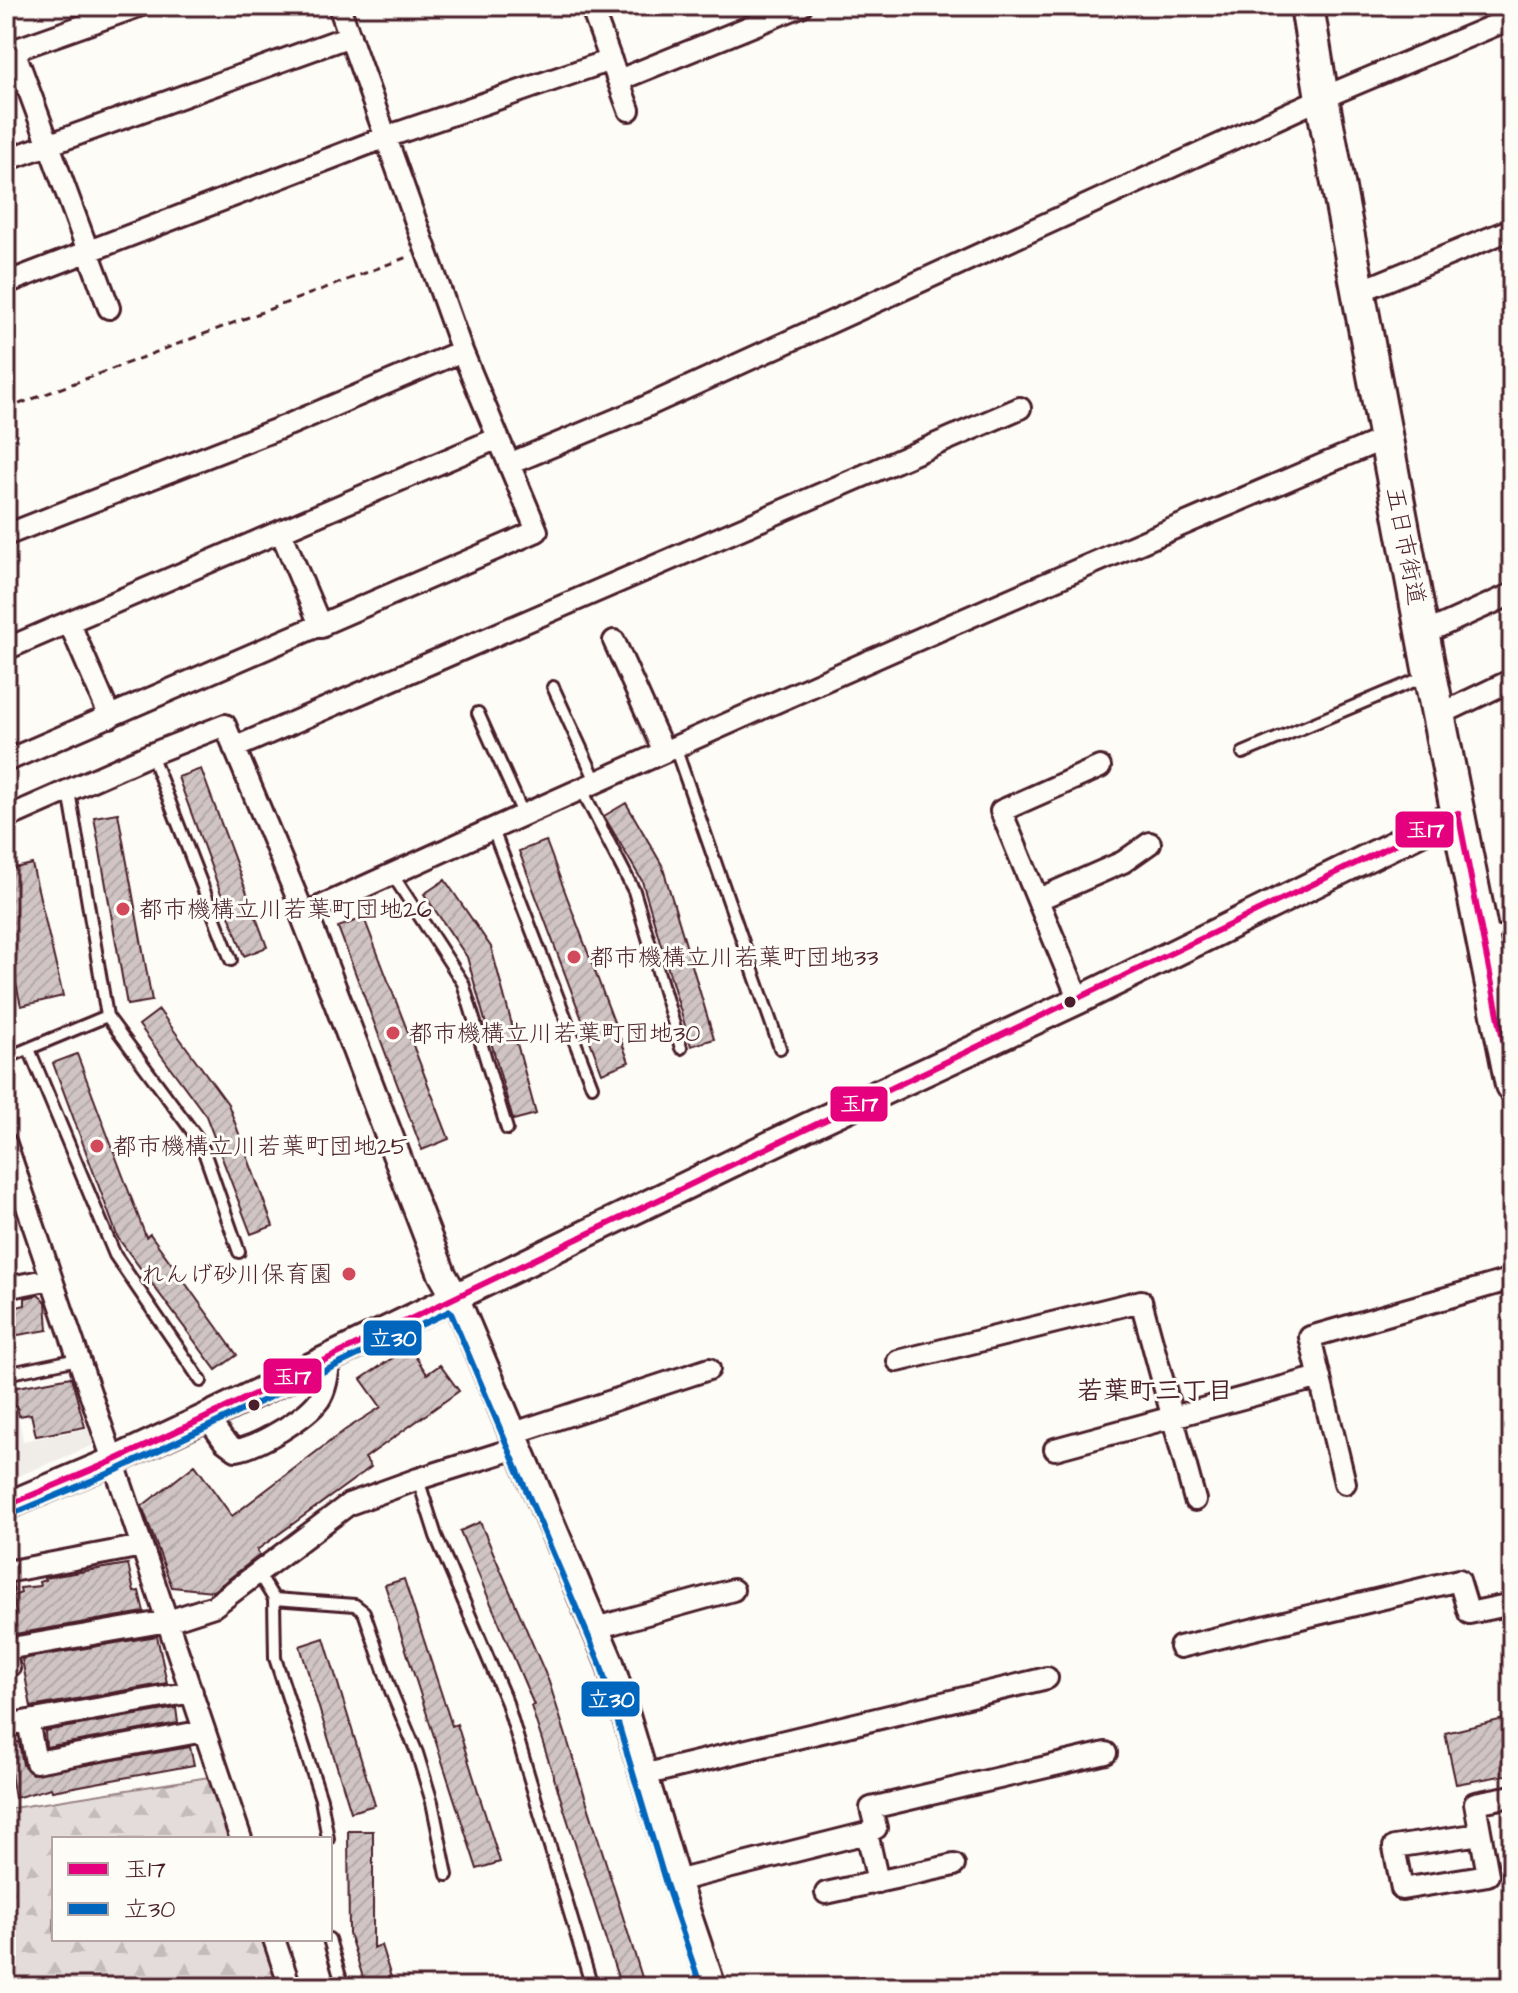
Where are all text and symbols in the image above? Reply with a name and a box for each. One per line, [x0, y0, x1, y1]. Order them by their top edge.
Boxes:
street label: 五日市街道 [1377, 484, 1433, 608]
line badge: 玉17 [1394, 810, 1455, 849]
text: 玉17 [1406, 815, 1445, 846]
place label: 都市機構立川若葉町団地26 [139, 893, 432, 927]
marker: 都市機構立川若葉町団地26 [114, 900, 132, 918]
place label: 都市機構立川若葉町団地33 [590, 941, 878, 975]
marker: 都市機構立川若葉町団地33 [565, 948, 583, 966]
unlabelled marker [1062, 994, 1078, 1010]
place label: 都市機構立川若葉町団地30 [409, 1017, 700, 1051]
marker: 都市機構立川若葉町団地30 [384, 1024, 402, 1042]
line badge: 玉17 [829, 1085, 889, 1123]
text: 玉17 [840, 1089, 879, 1120]
place label: 都市機構立川若葉町団地25 [113, 1130, 408, 1164]
marker: 都市機構立川若葉町団地25 [88, 1137, 106, 1155]
place label: れんげ砂川保育園 [141, 1258, 333, 1292]
marker: れんげ砂川保育園 [340, 1265, 358, 1283]
line badge: 立30 [362, 1319, 423, 1357]
text: 立30 [369, 1324, 417, 1355]
line badge: 玉17 [262, 1357, 323, 1395]
text: 玉17 [273, 1362, 312, 1393]
district label: 若葉町三丁目 [1077, 1373, 1233, 1409]
unlabelled marker [246, 1397, 262, 1413]
line badge: 立30 [580, 1680, 641, 1718]
text: 立30 [587, 1685, 635, 1716]
legend [52, 1837, 332, 1941]
text: 玉17 [124, 1853, 166, 1887]
text: 立30 [124, 1893, 175, 1927]

